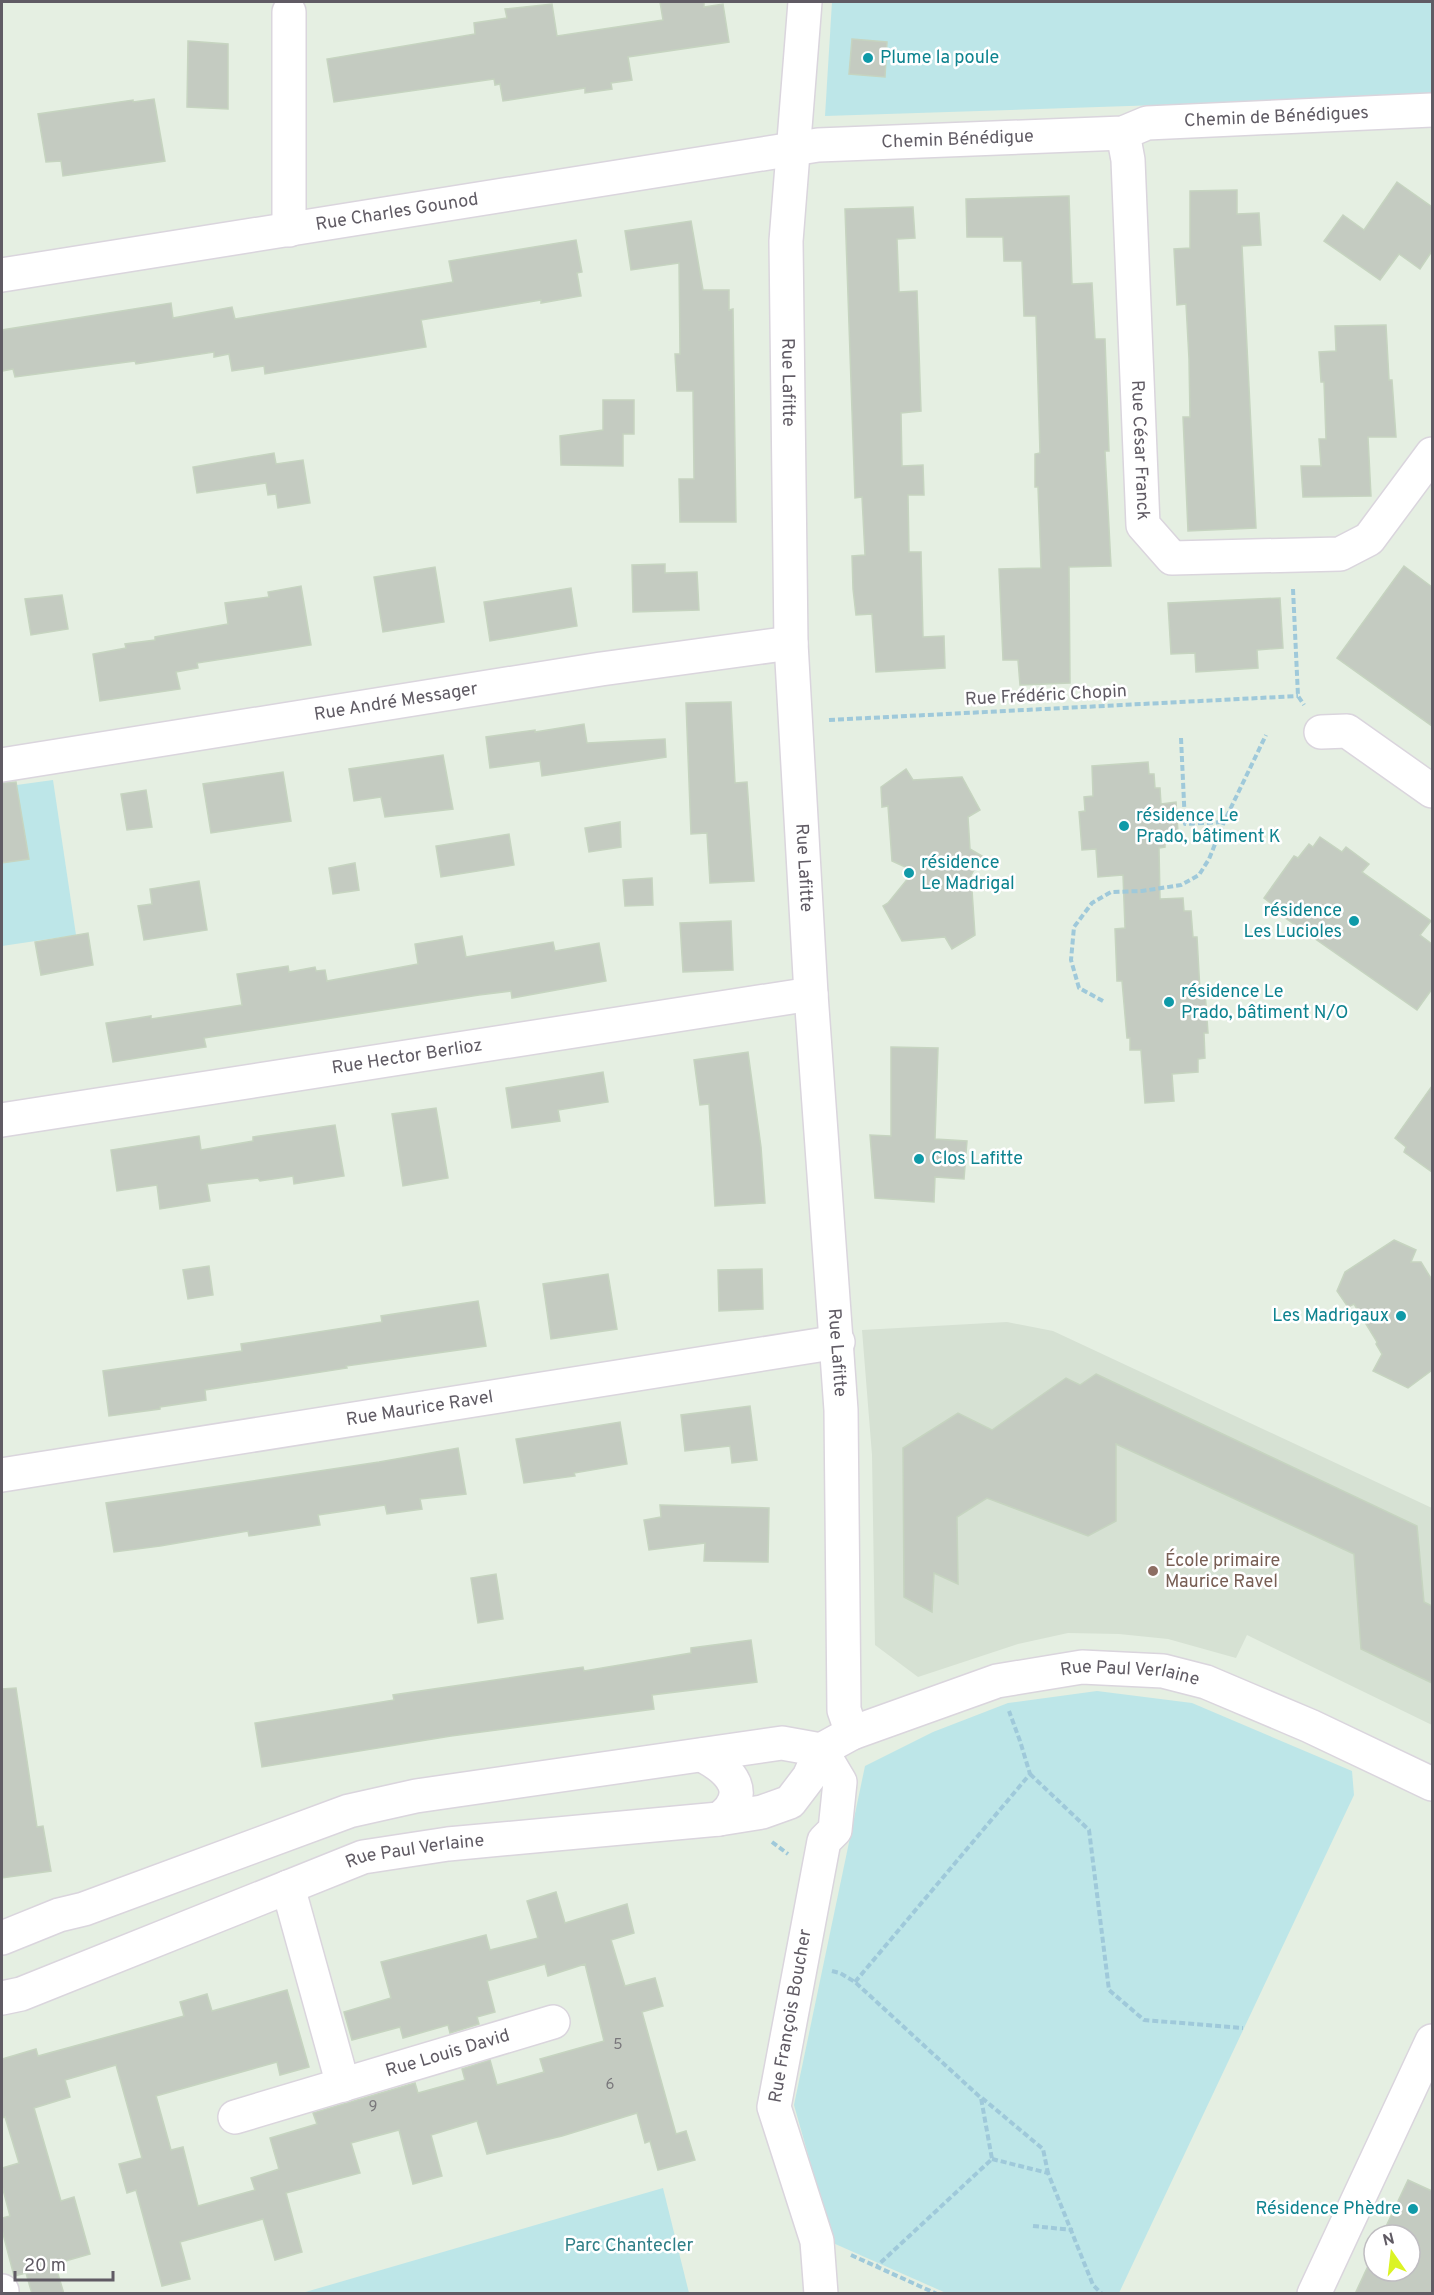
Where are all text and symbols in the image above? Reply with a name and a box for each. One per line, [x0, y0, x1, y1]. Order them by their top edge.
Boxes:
place label: Plume la poule [880, 47, 999, 70]
marker: Plume la poule [861, 51, 875, 65]
street label: Chemin de Bénédigues [1184, 101, 1369, 133]
street label: Chemin Bénédigue [881, 125, 1034, 154]
street label: Rue Charles Gounod [314, 188, 480, 236]
street label: Rue Lafitte [776, 338, 800, 427]
street label: Rue César Franck [1126, 380, 1154, 521]
street label: Rue André Messager [312, 677, 480, 726]
street label: Rue Frédéric Chopin [964, 680, 1128, 712]
place label: résidence Le Prado, bâtiment K [1136, 805, 1281, 849]
marker: résidence Le Prado, bâtiment K [1117, 819, 1131, 833]
street label: Rue Lafitte [790, 823, 818, 913]
place label: résidence Le Madrigal [921, 852, 1015, 896]
marker: résidence Le Madrigal [902, 866, 916, 880]
place label: résidence Les Lucioles [1243, 900, 1342, 944]
marker: résidence Les Lucioles [1347, 914, 1361, 928]
place label: résidence Le Prado, bâtiment N/O [1181, 981, 1348, 1025]
marker: résidence Le Prado, bâtiment N/O [1162, 995, 1176, 1009]
street label: Rue Hector Berlioz [330, 1034, 484, 1080]
place label: Clos Lafitte [931, 1148, 1023, 1171]
marker: Clos Lafitte [912, 1152, 926, 1166]
place label: Les Madrigaux [1272, 1305, 1389, 1328]
street label: Rue Lafitte [822, 1308, 852, 1398]
marker: Les Madrigaux [1394, 1309, 1408, 1323]
street label: Rue Maurice Ravel [345, 1386, 495, 1432]
place label: École primaire Maurice Ravel [1165, 1548, 1280, 1594]
marker: École primaire Maurice Ravel [1146, 1564, 1160, 1578]
street label: Rue Paul Verlaine [1059, 1656, 1202, 1691]
street label: Rue Paul Verlaine [342, 1829, 485, 1874]
street label: Rue François Boucher [764, 1927, 818, 2105]
street label: Rue Louis David [383, 2024, 513, 2083]
house number: 5 [613, 2036, 623, 2055]
house number: 6 [606, 2076, 615, 2095]
house number: 9 [369, 2098, 377, 2117]
place label: Résidence Phèdre [1255, 2198, 1401, 2221]
marker: Résidence Phèdre [1406, 2202, 1420, 2216]
north arrow [1362, 2223, 1422, 2283]
text: N [1381, 2229, 1397, 2251]
park label: Parc Chantecler [564, 2235, 694, 2258]
scale bar [15, 2244, 112, 2282]
text: 20 m [24, 2255, 66, 2278]

